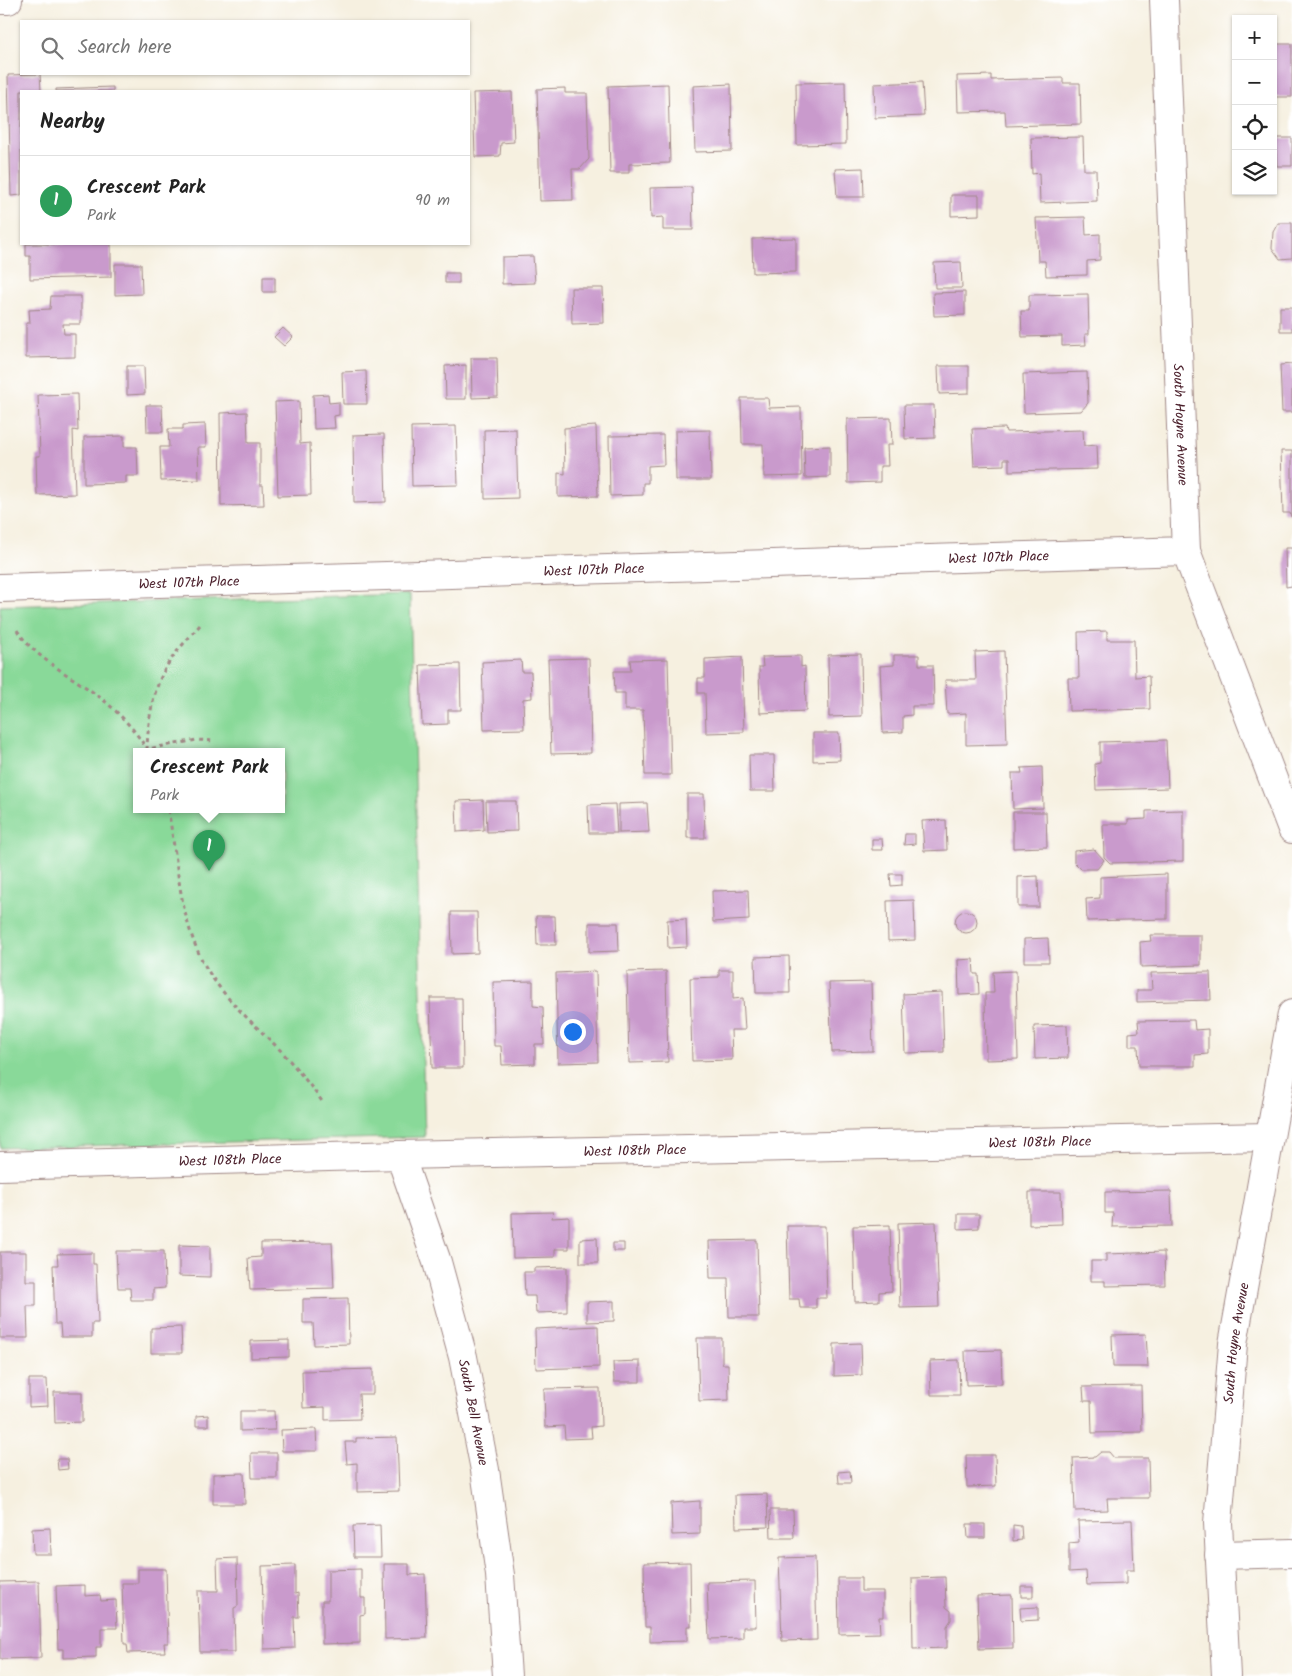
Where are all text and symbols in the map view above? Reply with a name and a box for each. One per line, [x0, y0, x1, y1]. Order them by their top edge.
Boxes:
map controls [1232, 15, 1277, 195]
button: + [1232, 15, 1277, 60]
search box [20, 20, 470, 75]
text: Search here [78, 33, 172, 63]
icon: search [38, 34, 66, 62]
button: − [1232, 60, 1277, 105]
button: locate [1232, 105, 1277, 150]
text: Nearby [40, 106, 105, 139]
button: layers [1232, 150, 1277, 195]
text: Crescent Park [87, 173, 205, 203]
text: 1 [54, 188, 58, 213]
text: 90 m [415, 188, 450, 213]
text: Park [87, 203, 116, 228]
street label: South Hoyne Avenue [1167, 363, 1193, 487]
street label: West 107th Place [948, 545, 1050, 570]
street label: West 107th Place [543, 558, 645, 583]
street label: West 107th Place [138, 571, 240, 596]
popup [133, 748, 285, 813]
text: Crescent Park [150, 753, 268, 783]
text: Park [150, 783, 179, 808]
pin: 1 [193, 830, 225, 871]
your location [560, 1019, 586, 1045]
street label: West 108th Place [988, 1131, 1092, 1155]
street label: West 108th Place [583, 1139, 687, 1163]
street label: West 108th Place [178, 1148, 282, 1173]
street label: South Hoyne Avenue [1218, 1280, 1256, 1405]
street label: South Bell Avenue [452, 1357, 494, 1468]

